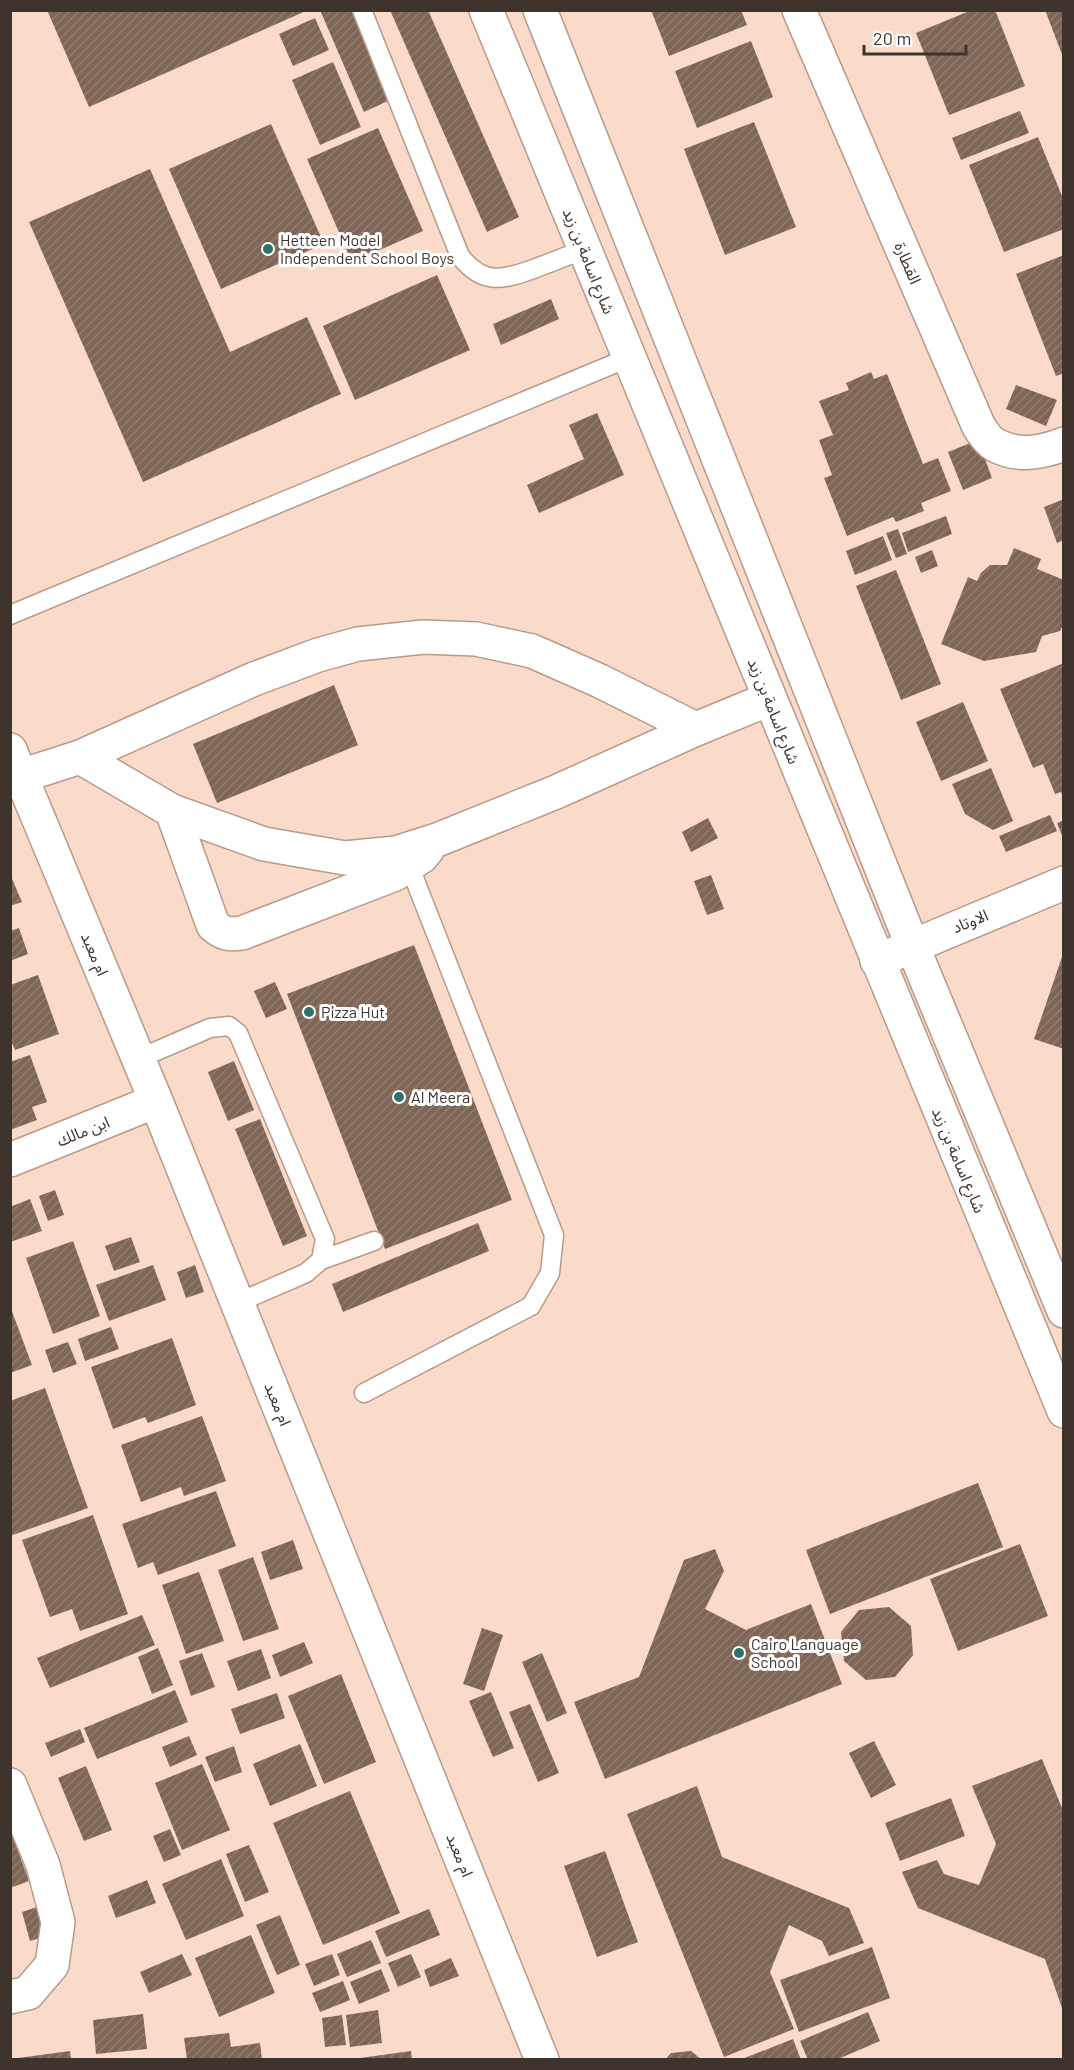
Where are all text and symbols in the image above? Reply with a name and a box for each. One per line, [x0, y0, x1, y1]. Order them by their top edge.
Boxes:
scale bar [864, 18, 966, 56]
text: 20 m [873, 27, 911, 49]
street label: شارع اسامة بن زيد [556, 205, 619, 318]
place label: Hetteen Model Independent School Boys [280, 230, 454, 267]
street label: القطارة [890, 239, 926, 287]
marker: Hetteen Model Independent School Boys [261, 242, 275, 256]
street label: شارع اسامة بن زيد [741, 655, 804, 768]
street label: الاوتاد [949, 905, 991, 937]
street label: ام معبد [74, 929, 113, 980]
place label: Pizza Hut [321, 1002, 385, 1021]
marker: Pizza Hut [302, 1005, 316, 1019]
place label: Al Meera [411, 1087, 470, 1106]
marker: Al Meera [392, 1090, 406, 1104]
street label: شارع اسامة بن زيد [925, 1104, 990, 1217]
street label: ابن مالك [54, 1111, 112, 1151]
street label: ام معبد [257, 1379, 296, 1430]
place label: Cairo Language School [751, 1634, 859, 1671]
marker: Cairo Language School [732, 1646, 746, 1660]
street label: ام معبد [439, 1830, 478, 1881]

